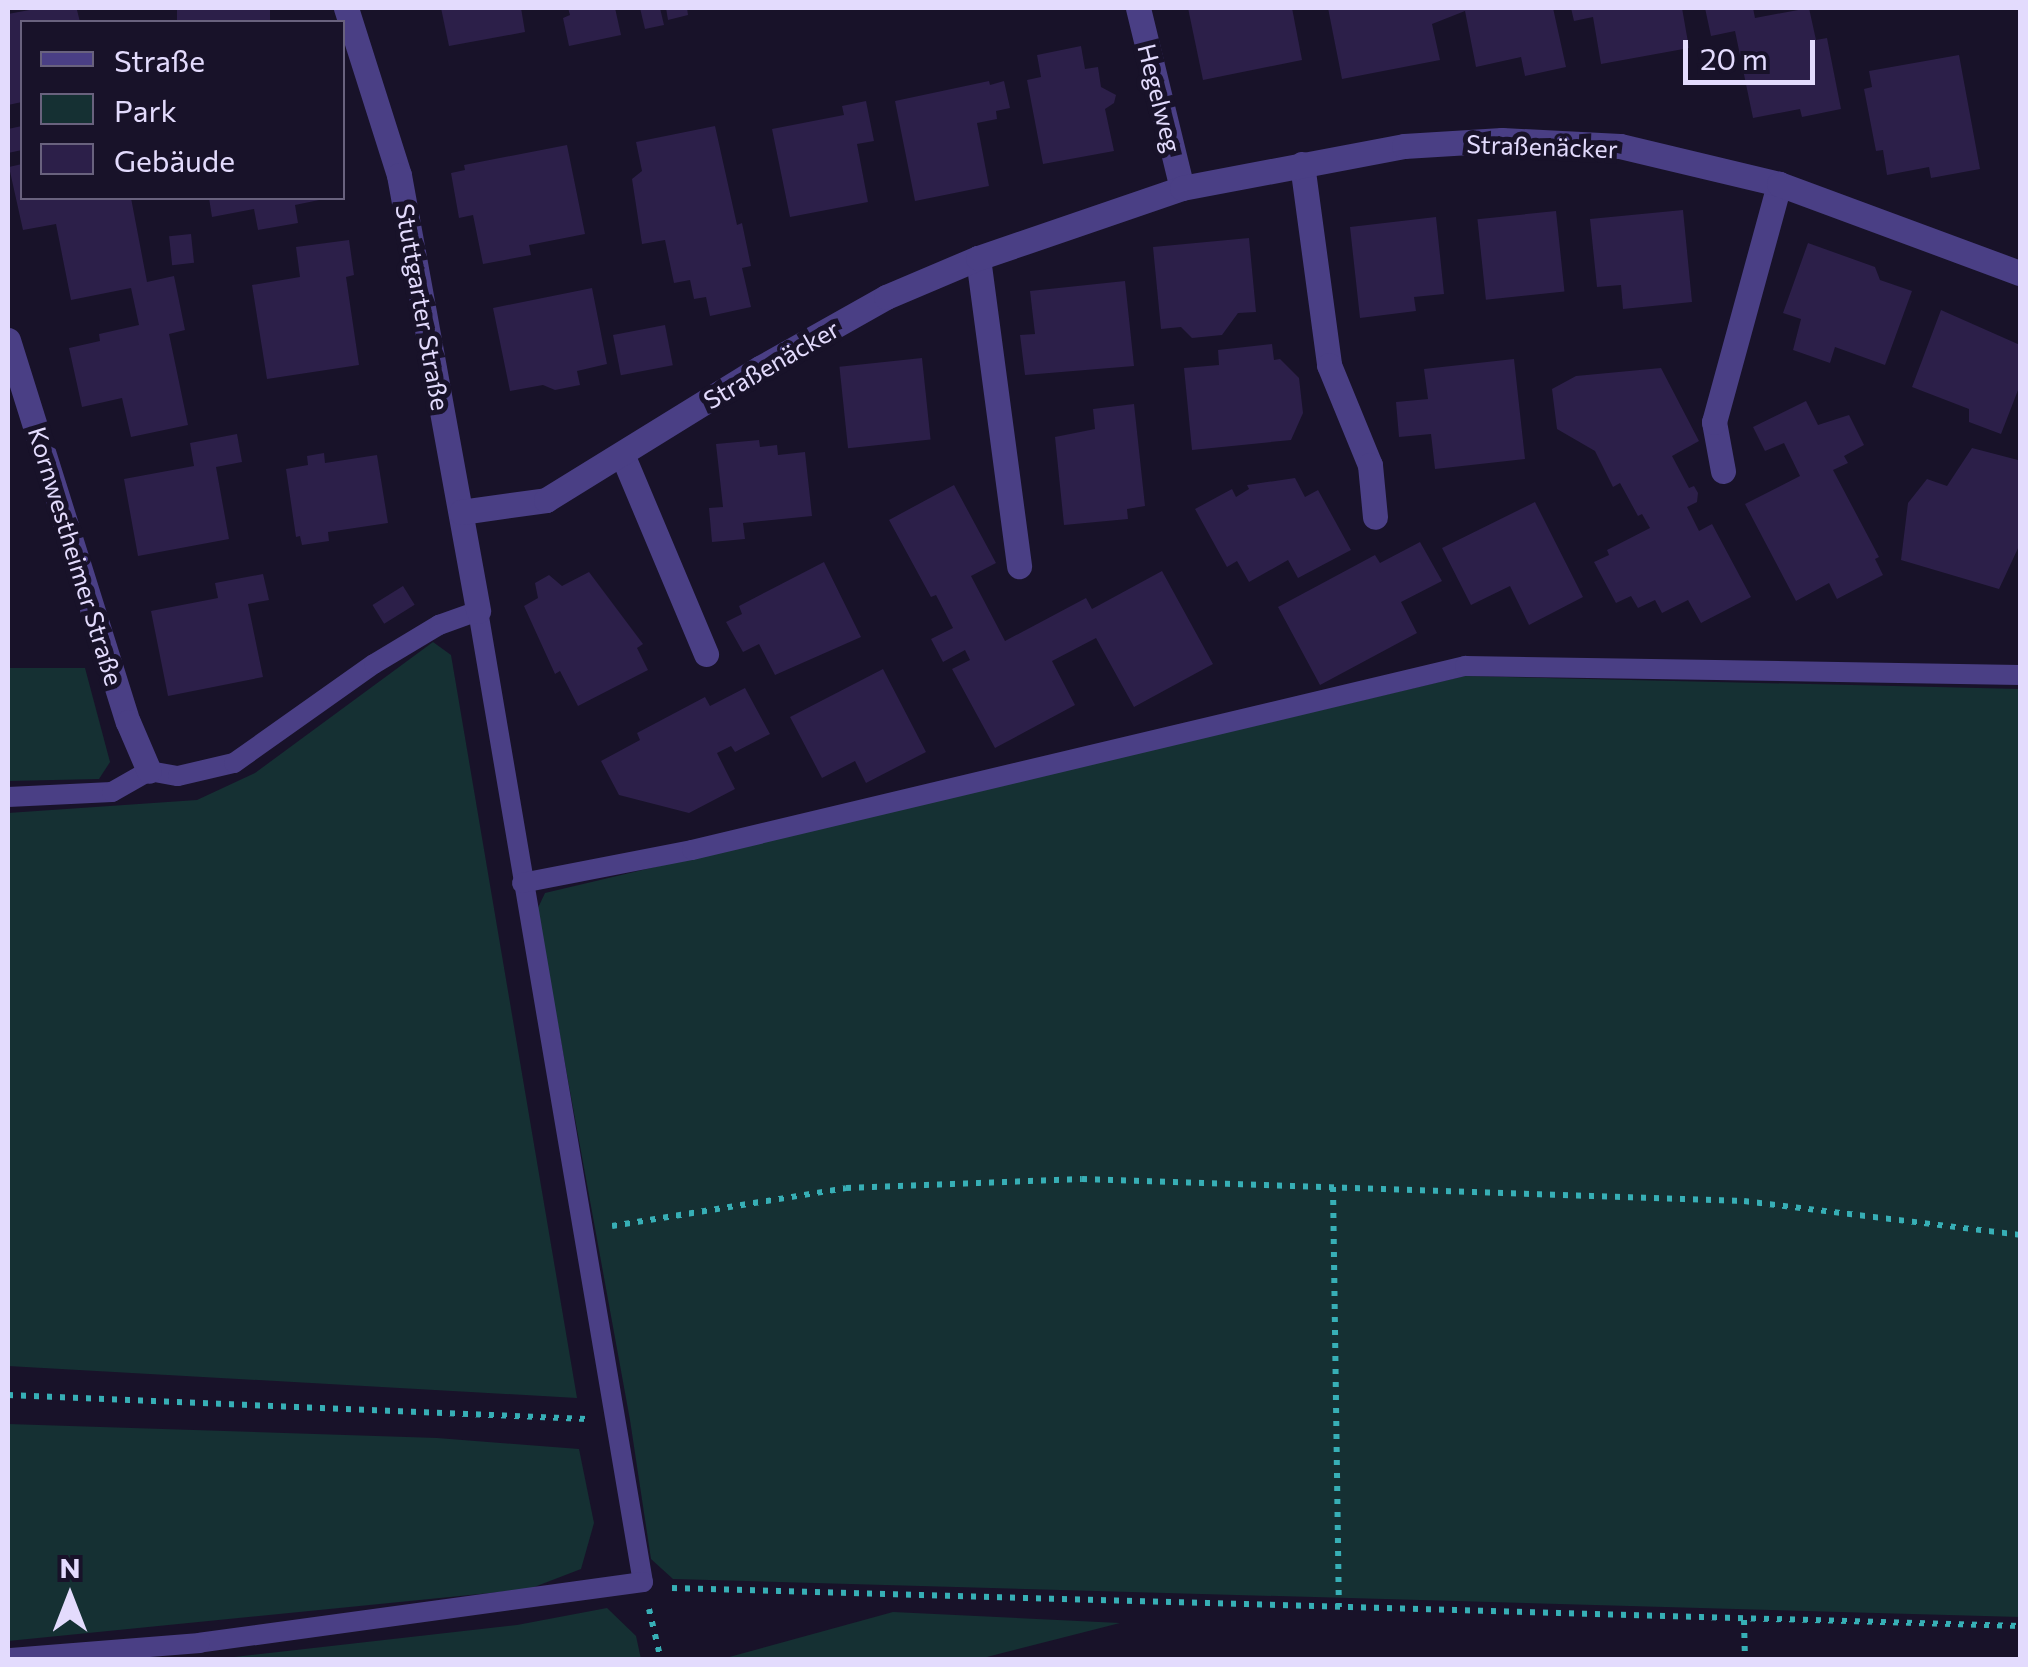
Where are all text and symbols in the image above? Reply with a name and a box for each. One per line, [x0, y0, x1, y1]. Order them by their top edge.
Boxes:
legend [20, 20, 345, 200]
scale bar [1688, 20, 1820, 82]
text: 20 m [1700, 39, 1768, 76]
street label: Hegelweg [1132, 40, 1188, 156]
text: Straße [114, 41, 205, 78]
text: Park [114, 91, 177, 128]
street label: Straßenäcker [1466, 128, 1618, 164]
text: Gebäude [114, 141, 235, 178]
street label: Stuttgarter Straße [390, 201, 456, 413]
street label: Straßenäcker [698, 313, 844, 415]
street label: Kornwestheimer Straße [22, 423, 130, 689]
north arrow [20, 1547, 120, 1647]
text: N [60, 1550, 81, 1584]

